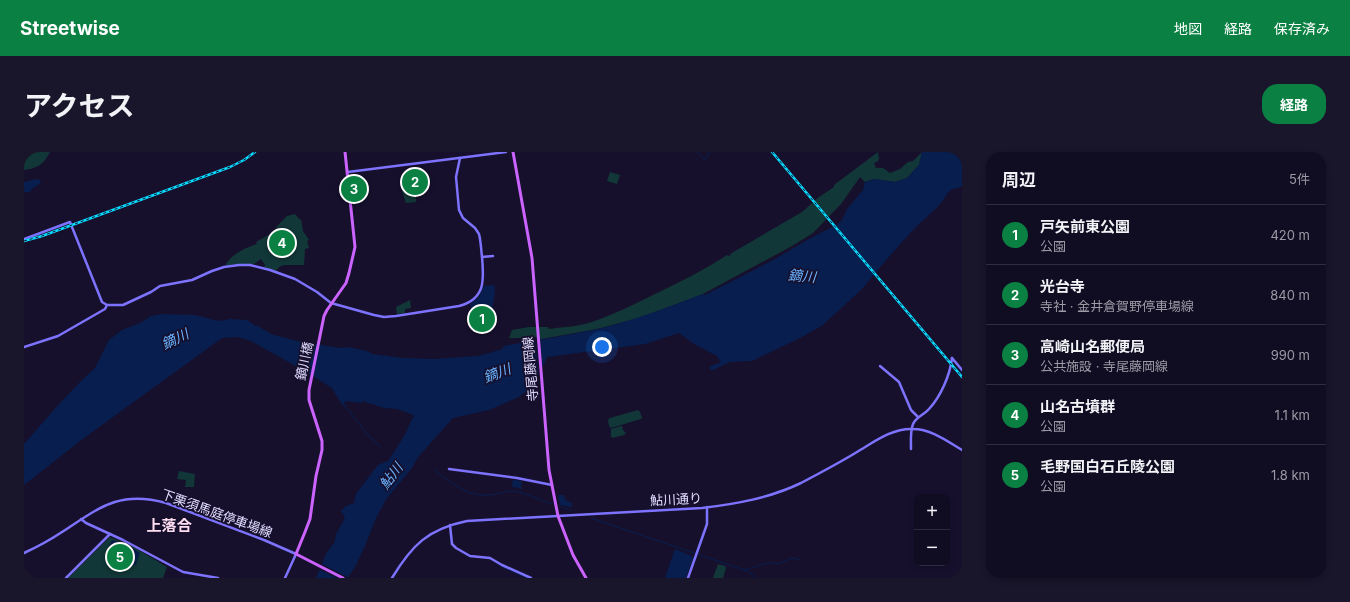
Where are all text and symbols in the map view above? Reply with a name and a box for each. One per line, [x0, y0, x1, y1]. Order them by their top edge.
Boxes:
text: Streetwise [20, 17, 120, 40]
text: 地図 [1174, 20, 1202, 37]
text: 経路 [1224, 20, 1252, 37]
text: 保存済み [1274, 20, 1330, 37]
button: 経路 [1262, 84, 1326, 124]
text: アクセス [24, 89, 135, 123]
pin: 2 [402, 167, 428, 197]
text: 周辺 [1002, 170, 1036, 190]
text: 5件 [1289, 171, 1310, 187]
pin: 3 [341, 174, 367, 204]
text: 戸矢前東公園 [1040, 217, 1130, 236]
text: 1 [1012, 227, 1018, 243]
text: 420 m [1270, 227, 1310, 243]
pin: 4 [269, 228, 295, 258]
text: 公園 [1040, 238, 1066, 254]
water label: 鏑川 [787, 266, 819, 285]
text: 光台寺 [1040, 277, 1085, 296]
text: 2 [1011, 287, 1019, 303]
text: 840 m [1270, 287, 1310, 303]
text: 寺社 · 金井倉賀野停車場線 [1040, 298, 1194, 314]
pin: 1 [469, 304, 495, 334]
water label: 鏑川 [158, 324, 193, 352]
street label: 寺尾藤岡線 [519, 336, 541, 402]
your location [592, 337, 612, 357]
text: 高崎山名郵便局 [1040, 337, 1145, 356]
street label: 鏑川橋 [292, 340, 316, 382]
text: 3 [1011, 347, 1019, 363]
text: 990 m [1271, 347, 1310, 363]
text: 公共施設 · 寺尾藤岡線 [1040, 358, 1168, 374]
water label: 鏑川 [481, 359, 515, 385]
text: 山名古墳群 [1040, 397, 1115, 416]
text: 4 [1011, 407, 1019, 423]
text: 1.1 km [1275, 407, 1310, 423]
text: 公園 [1040, 418, 1066, 434]
text: 毛野国白石丘陵公園 [1040, 457, 1175, 476]
water label: 鮎川 [375, 458, 407, 492]
text: 5 [1011, 467, 1019, 483]
text: 1.8 km [1271, 467, 1310, 483]
text: 公園 [1040, 478, 1066, 494]
street label: 下栗須馬庭停車場線 [159, 485, 275, 541]
street label: 鮎川通り [650, 490, 702, 508]
map controls [914, 494, 950, 566]
button: + [914, 494, 950, 530]
district label: 上落合 [146, 516, 192, 535]
button: − [914, 530, 950, 566]
pin: 5 [107, 542, 133, 572]

